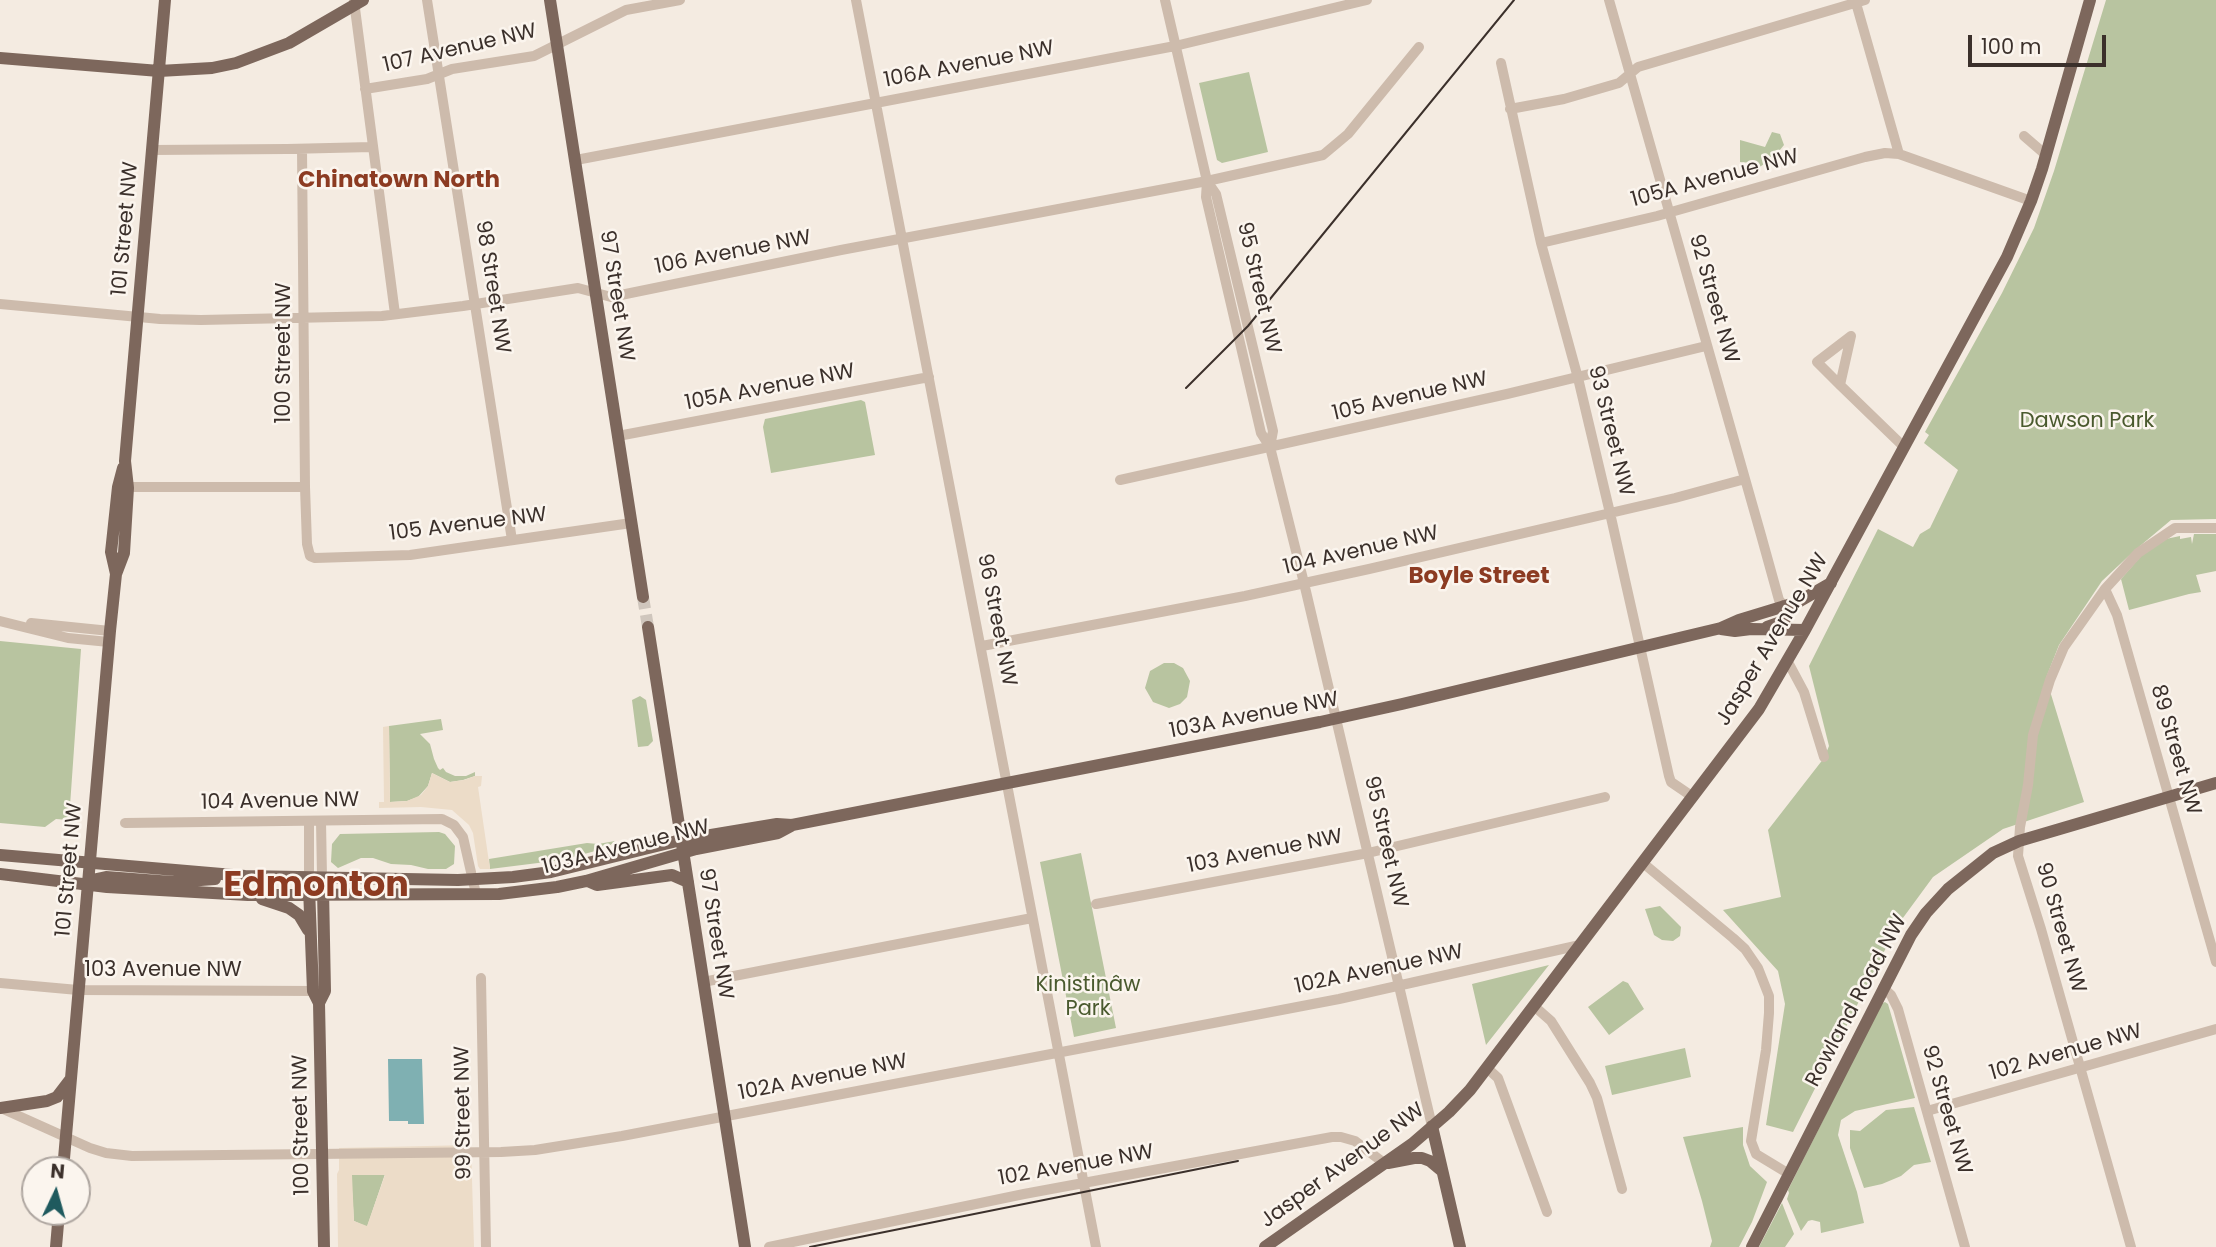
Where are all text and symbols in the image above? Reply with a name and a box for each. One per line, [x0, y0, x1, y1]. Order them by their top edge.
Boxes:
street label: 107 Avenue NW [381, 19, 539, 79]
scale bar [1971, 21, 2109, 65]
text: 100 m [1981, 32, 2041, 61]
street label: 106A Avenue NW [882, 36, 1056, 94]
street label: 105A Avenue NW [1628, 144, 1802, 214]
street label: 101 Street NW [108, 161, 144, 297]
district label: Chinatown North [298, 167, 500, 195]
street label: 98 Street NW [469, 219, 515, 355]
street label: 95 Street NW [1231, 220, 1285, 356]
street label: 106 Avenue NW [653, 226, 813, 280]
street label: 97 Street NW [593, 229, 639, 363]
street label: 92 Street NW [1683, 231, 1743, 367]
street label: 100 Street NW [272, 282, 298, 424]
street label: 105A Avenue NW [683, 359, 857, 417]
street label: 93 Street NW [1582, 363, 1638, 499]
street label: 105 Avenue NW [1330, 367, 1490, 427]
park label: Dawson Park [2020, 409, 2154, 435]
street label: 105 Avenue NW [388, 503, 548, 547]
street label: 104 Avenue NW [1281, 521, 1441, 581]
street label: Jasper Avenue NW [1712, 549, 1834, 731]
street label: 96 Street NW [971, 552, 1021, 688]
district label: Boyle Street [1408, 563, 1550, 591]
street label: 89 Street NW [2144, 682, 2206, 818]
street label: 103A Avenue NW [1167, 687, 1341, 745]
street label: 95 Street NW [1358, 774, 1412, 910]
street label: 104 Avenue NW [201, 788, 359, 816]
street label: 101 Street NW [52, 802, 88, 938]
street label: 103A Avenue NW [540, 815, 712, 881]
street label: 103 Avenue NW [1185, 825, 1345, 879]
street label: 90 Street NW [2029, 860, 2091, 996]
district label: Edmonton [223, 866, 409, 908]
street label: 97 Street NW [692, 867, 738, 1001]
street label: Rowland Road NW [1801, 911, 1913, 1091]
street label: 102A Avenue NW [1293, 940, 1465, 1000]
street label: 103 Avenue NW [84, 958, 242, 984]
park label: Kinistinâw Park [1036, 973, 1140, 1023]
street label: 102 Avenue NW [1987, 1019, 2145, 1087]
street label: 92 Street NW [1916, 1042, 1976, 1178]
street label: 99 Street NW [450, 1046, 478, 1180]
street label: 102A Avenue NW [736, 1049, 910, 1107]
street label: 100 Street NW [288, 1054, 316, 1196]
street label: Jasper Avenue NW [1256, 1098, 1430, 1234]
street label: 102 Avenue NW [996, 1140, 1156, 1192]
north arrow [21, 1156, 91, 1226]
text: N [49, 1158, 66, 1186]

